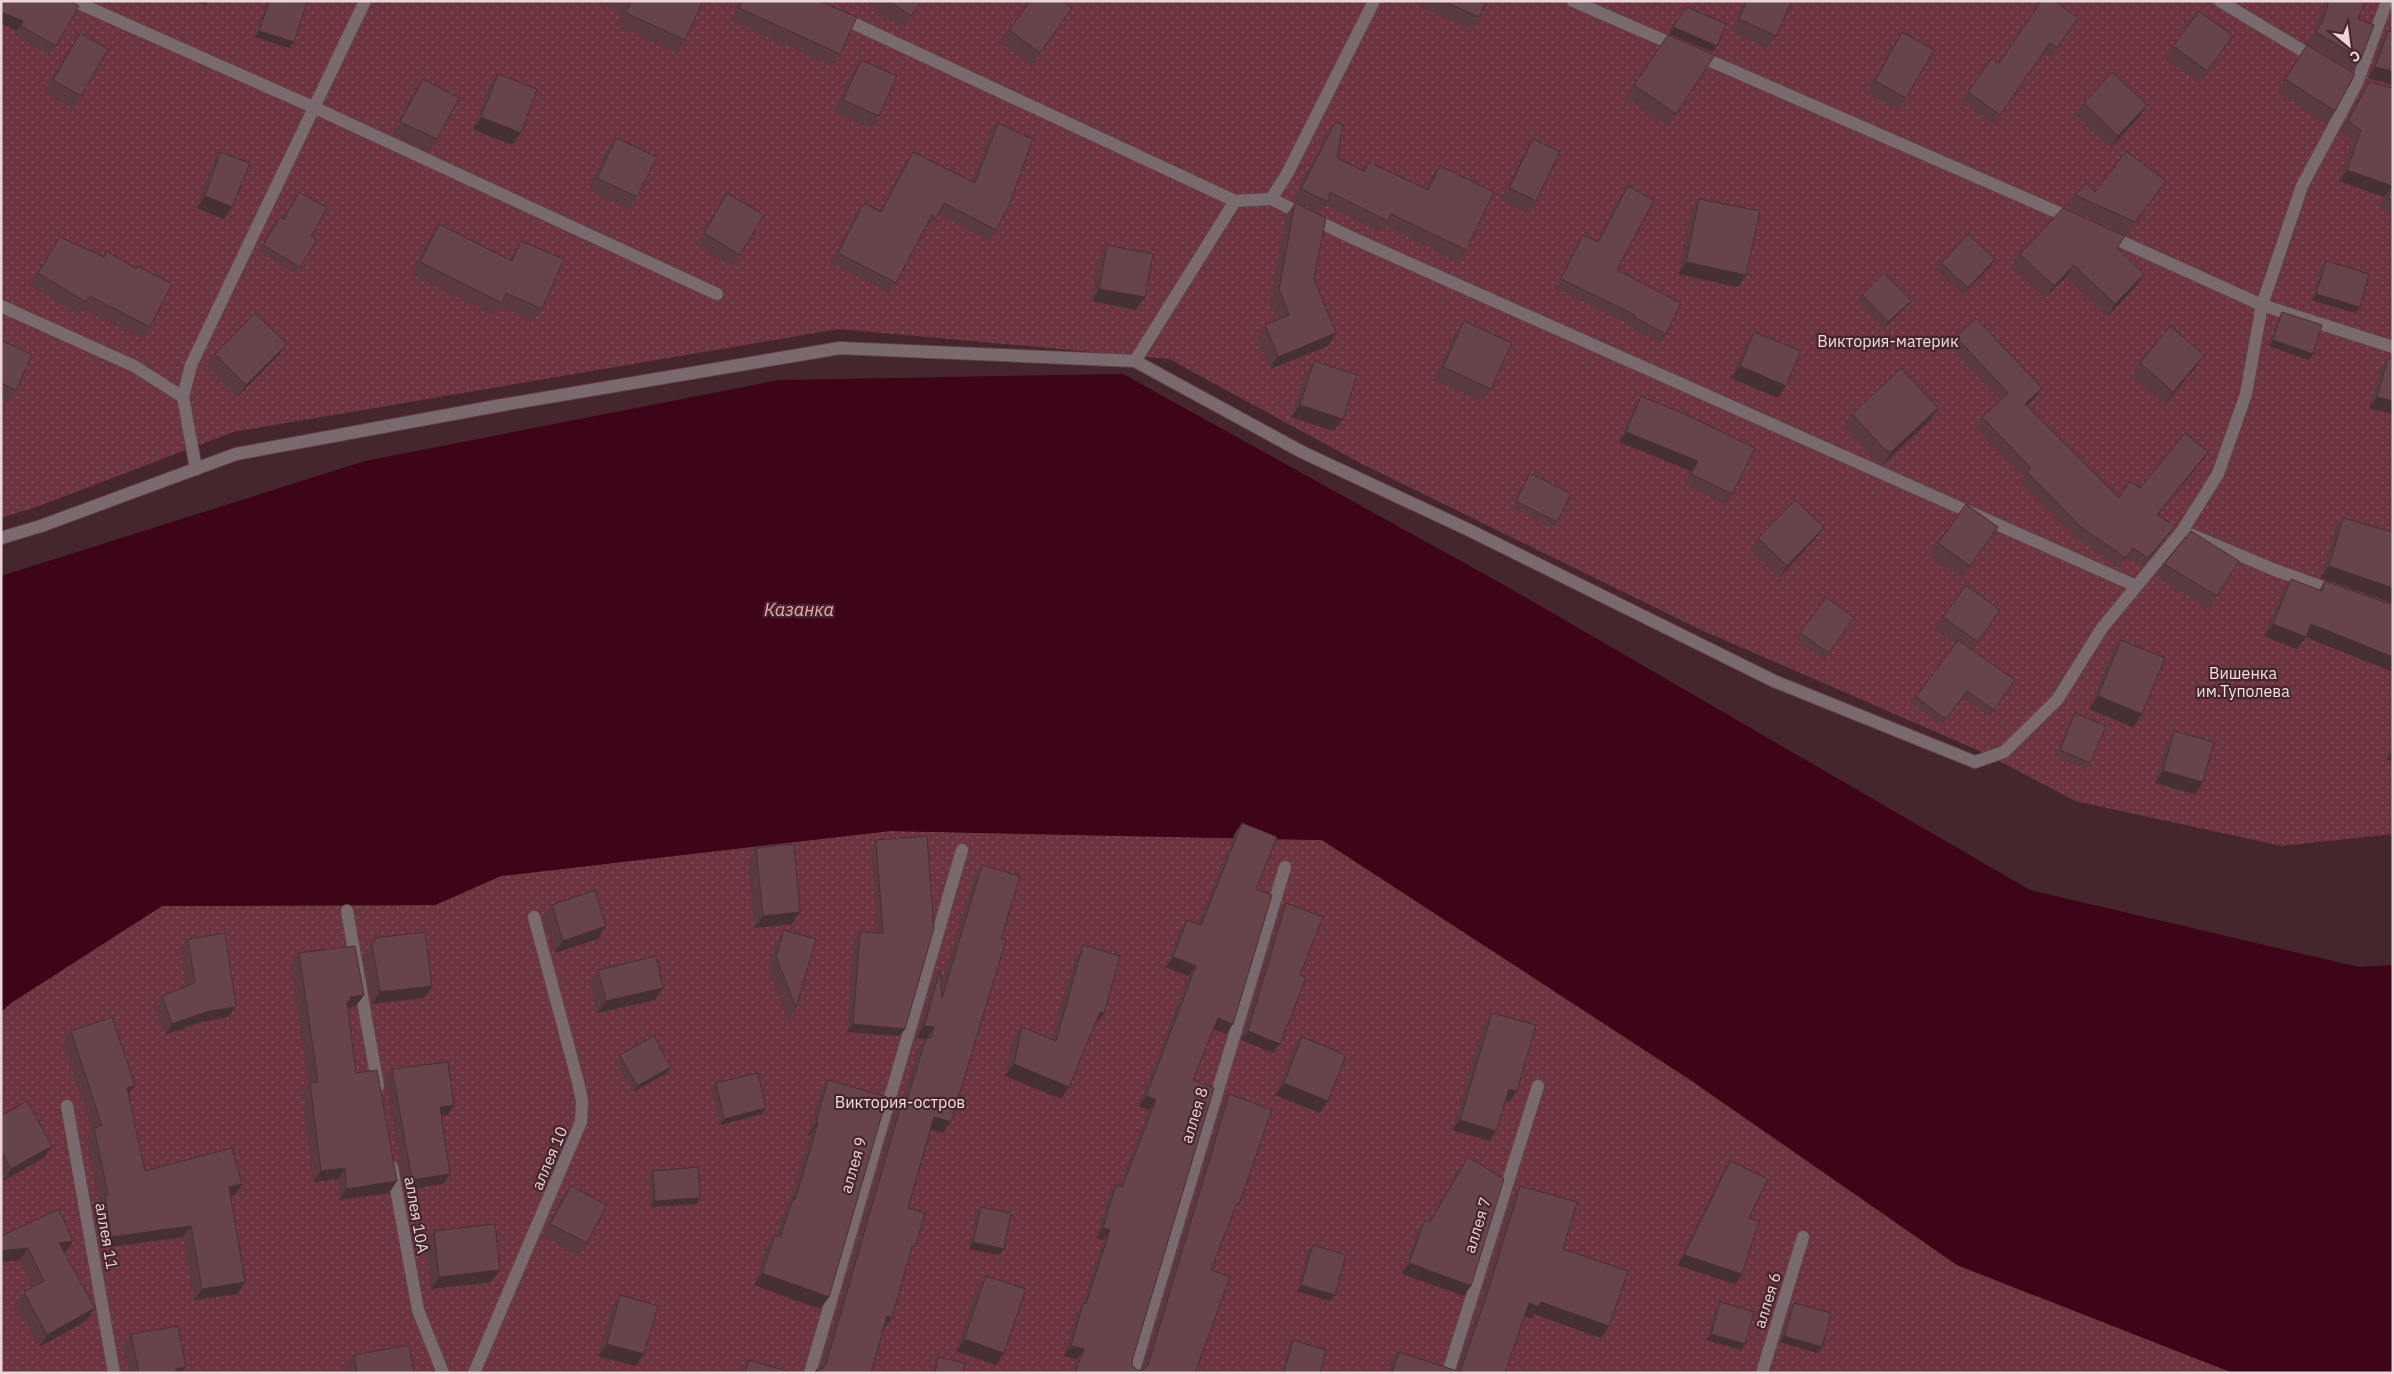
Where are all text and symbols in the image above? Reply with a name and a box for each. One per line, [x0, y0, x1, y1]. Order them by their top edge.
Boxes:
north arrow [2324, 20, 2374, 70]
text: С [2347, 46, 2364, 66]
park label: Виктория-материк [1817, 331, 1959, 351]
water label: Казанка [764, 598, 834, 621]
park label: Вишенка им.Туполева [2196, 663, 2290, 701]
street label: аллея 8 [1176, 1085, 1212, 1145]
park label: Виктория-остров [835, 1092, 965, 1112]
street label: аллея 10 [527, 1123, 571, 1193]
street label: аллея 9 [835, 1135, 871, 1195]
street label: аллея 10А [400, 1175, 434, 1255]
street label: аллея 7 [1459, 1195, 1495, 1255]
street label: аллея 11 [91, 1201, 123, 1271]
street label: аллея 6 [1749, 1270, 1785, 1330]

